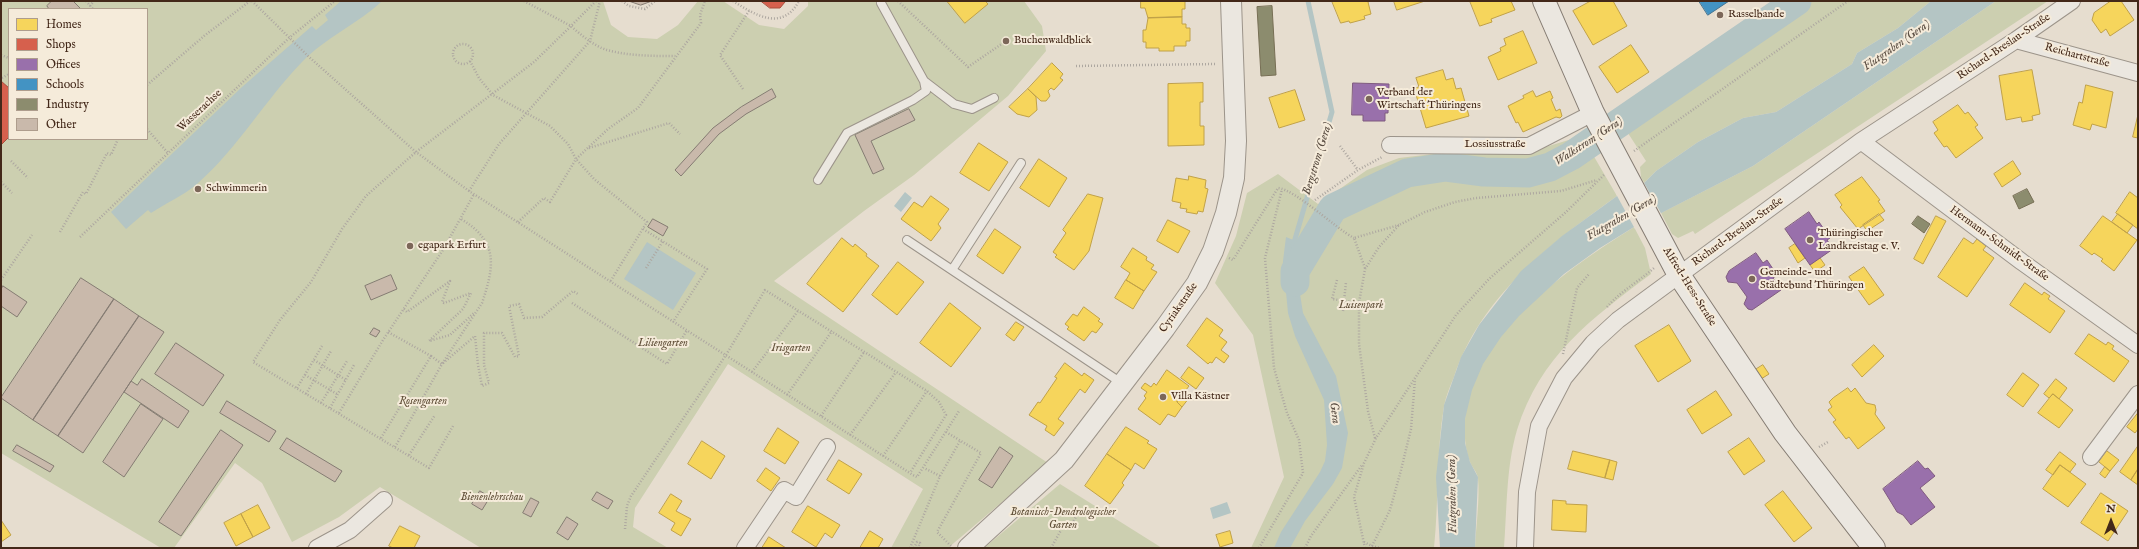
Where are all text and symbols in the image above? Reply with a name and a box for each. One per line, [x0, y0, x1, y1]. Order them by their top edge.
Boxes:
legend [8, 8, 148, 140]
place label: Rasselbande [1728, 8, 1784, 22]
marker: Rasselbande [1715, 10, 1725, 20]
street label: Richard-Breslau-Straße [1955, 11, 2053, 83]
text: Homes [46, 17, 82, 32]
water label: Flutgraben (Gera) [1861, 18, 1933, 74]
place label: Buchenwaldblick [1014, 34, 1091, 48]
marker: Buchenwaldblick [1001, 36, 1011, 46]
text: Shops [46, 37, 76, 52]
street label: Reichartstraße [2043, 41, 2111, 71]
text: Offices [46, 57, 80, 72]
text: Schools [46, 77, 84, 92]
place label: Verband der Wirtschaft Thüringens [1377, 86, 1481, 112]
street label: Wasserachse [175, 87, 225, 135]
marker: Verband der Wirtschaft Thüringens [1364, 94, 1374, 104]
text: Industry [46, 97, 89, 112]
water label: Walkstrom (Gera) [1552, 115, 1626, 169]
text: Other [46, 117, 76, 132]
water label: Bergstrom (Gera) [1300, 121, 1336, 197]
street label: Lossiusstraße [1464, 138, 1526, 152]
place label: Schwimmerin [206, 182, 267, 196]
marker: Schwimmerin [193, 184, 203, 194]
water label: Flutgraben (Gera) [1584, 192, 1660, 244]
street label: Richard-Breslau-Straße [1690, 195, 1786, 269]
street label: Hermann-Schmidt-Straße [1947, 203, 2051, 285]
place label: Thüringischer Landkreistag e. V. [1818, 227, 1900, 253]
marker: Thüringischer Landkreistag e. V. [1805, 235, 1815, 245]
place label: egapark Erfurt [418, 239, 486, 253]
marker: egapark Erfurt [405, 241, 415, 251]
street label: Alfred-Hess-Straße [1659, 245, 1719, 329]
place label: Gemeinde- und Städtebund Thüringen [1760, 266, 1864, 292]
marker: Gemeinde- und Städtebund Thüringen [1747, 274, 1757, 284]
street label: Cyriakstraße [1157, 280, 1201, 336]
park label: Luisenpark [1339, 299, 1383, 313]
park label: Liliengarten [638, 337, 688, 351]
park label: Irisgarten [771, 342, 811, 356]
place label: Villa Kästner [1171, 390, 1230, 404]
marker: Villa Kästner [1158, 392, 1168, 402]
park label: Rosengarten [399, 395, 447, 409]
water label: Gera [1326, 401, 1342, 425]
water label: Flutgraben (Gera) [1445, 455, 1461, 533]
park label: Bienenlehrschau [460, 491, 524, 505]
north arrow [2091, 501, 2131, 541]
text: N [2106, 502, 2116, 516]
park label: Botanisch-Dendrologischer Garten [1010, 506, 1116, 532]

